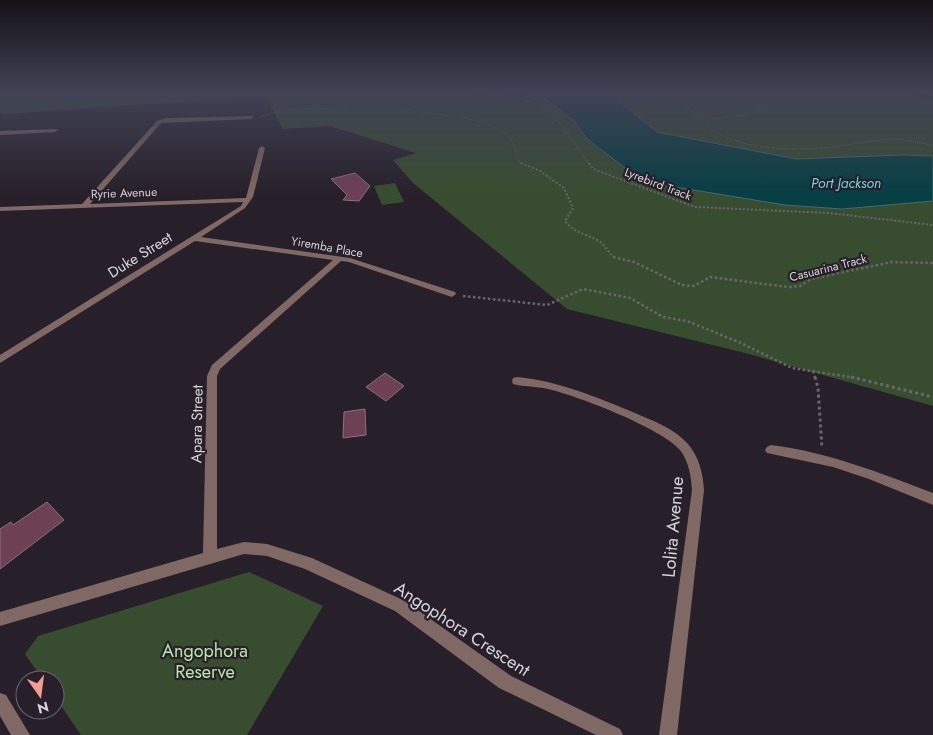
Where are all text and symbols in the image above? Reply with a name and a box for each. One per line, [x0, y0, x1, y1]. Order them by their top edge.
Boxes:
street label: Lyrebird Track [622, 163, 695, 205]
water label: Port Jackson [811, 173, 881, 193]
street label: Ryrie Avenue [91, 183, 157, 203]
street label: Duke Street [103, 226, 177, 284]
street label: Yiremba Place [290, 232, 364, 262]
street label: Casuarina Track [787, 249, 869, 286]
street label: Apara Street [185, 384, 209, 463]
street label: Lolita Avenue [656, 475, 690, 579]
street label: Angophora Crescent [389, 575, 536, 683]
park label: Angophora Reserve [162, 638, 248, 685]
north arrow [15, 670, 65, 720]
text: N [35, 697, 51, 719]

